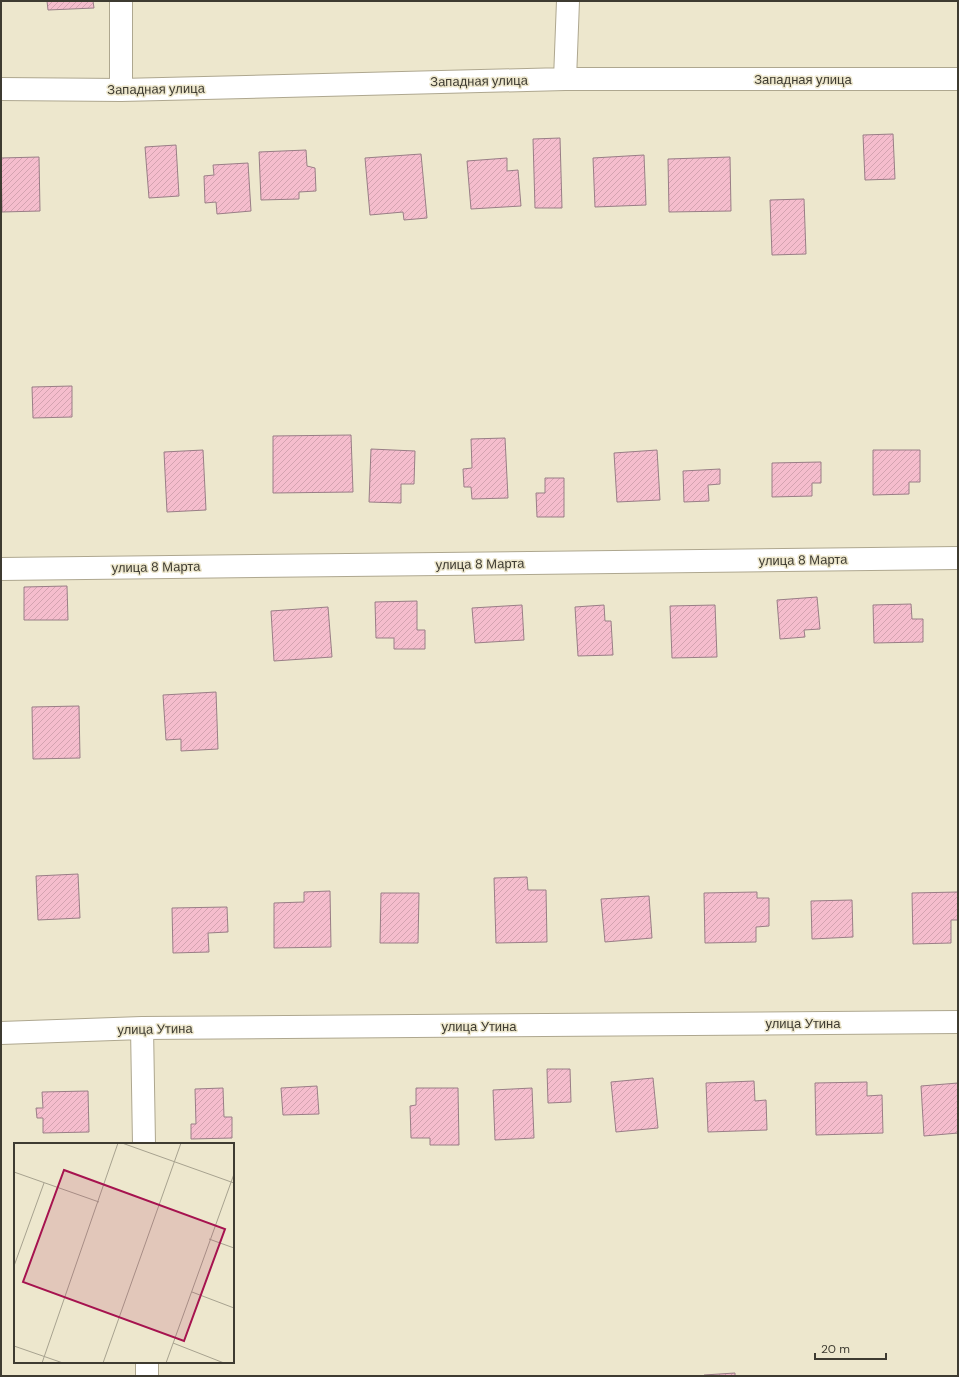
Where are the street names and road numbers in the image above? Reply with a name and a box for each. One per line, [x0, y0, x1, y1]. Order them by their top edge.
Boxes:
street label: Западная улица [754, 71, 853, 88]
street label: Западная улица [430, 72, 529, 90]
street label: Западная улица [107, 80, 206, 98]
street label: улица 8 Марта [758, 551, 848, 569]
street label: улица 8 Марта [435, 555, 525, 573]
street label: улица 8 Марта [111, 558, 201, 576]
street label: улица Утина [765, 1015, 841, 1032]
street label: улица Утина [441, 1018, 517, 1035]
street label: улица Утина [117, 1020, 193, 1038]

